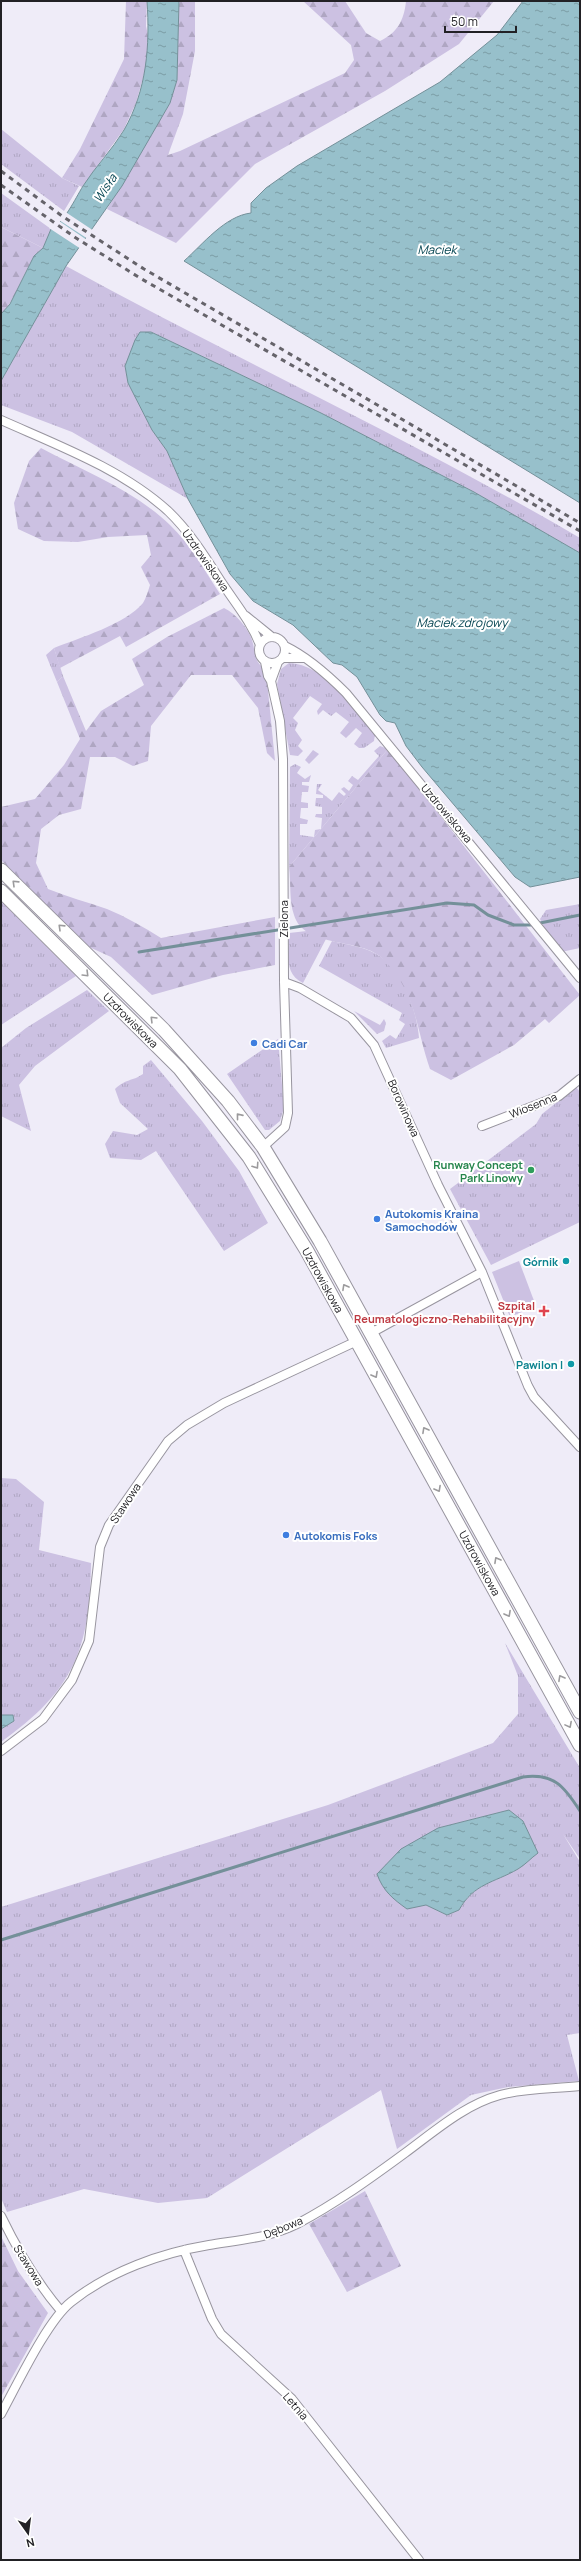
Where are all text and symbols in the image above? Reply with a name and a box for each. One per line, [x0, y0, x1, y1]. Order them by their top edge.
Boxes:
scale bar [445, 8, 516, 34]
text: 50 m [451, 13, 478, 30]
water label: Wisła [89, 169, 121, 206]
water label: Maciek [418, 241, 459, 258]
street label: Uzdrowiskowa [179, 526, 233, 594]
water label: Maciek zdrojowy [416, 614, 509, 631]
street label: Uzdrowiskowa [418, 780, 476, 846]
one-way arrow [12, 880, 20, 887]
street label: Zielona [276, 900, 291, 938]
one-way arrow [58, 924, 66, 932]
one-way arrow [81, 969, 88, 977]
street label: Uzdrowiskowa [100, 989, 162, 1051]
one-way arrow [150, 1016, 158, 1024]
place label: Cadi Car [262, 1036, 308, 1051]
marker: Cadi Car [249, 1038, 259, 1048]
street label: Borowinowa [385, 1077, 423, 1139]
street label: Wiosenna [507, 1089, 559, 1121]
one-way arrow [237, 1113, 244, 1120]
place label: Runway Concept Park Linowy [433, 1157, 524, 1185]
one-way arrow [251, 1162, 258, 1169]
marker: Runway Concept Park Linowy [526, 1165, 536, 1175]
place label: Autokomis Kraina Samochodów [385, 1206, 478, 1234]
marker: Autokomis Kraina Samochodów [372, 1214, 382, 1224]
street label: Uzdrowiskowa [299, 1245, 347, 1315]
place label: Górnik [523, 1254, 559, 1269]
marker: Górnik [561, 1256, 571, 1266]
one-way arrow [343, 1284, 350, 1291]
place label: Szpital Reumatologiczno-Rehabilitacyjny [354, 1298, 536, 1326]
marker: Szpital Reumatologiczno-Rehabilitacyjny [538, 1305, 550, 1317]
place label: Pawilon I [516, 1357, 563, 1372]
marker: Pawilon I [566, 1359, 576, 1369]
one-way arrow [371, 1371, 378, 1378]
one-way arrow [423, 1427, 430, 1434]
street label: Stawowa [106, 1480, 144, 1526]
one-way arrow [434, 1484, 441, 1492]
place label: Autokomis Foks [294, 1528, 377, 1543]
street label: Uzdrowiskowa [456, 1528, 504, 1598]
marker: Autokomis Foks [281, 1530, 291, 1540]
one-way arrow [494, 1557, 501, 1564]
one-way arrow [504, 1610, 511, 1618]
one-way arrow [559, 1675, 566, 1682]
one-way arrow [564, 1721, 572, 1728]
street label: Dębowa [261, 2212, 305, 2242]
street label: Stawowa [11, 2242, 47, 2288]
street label: Letnia [280, 2389, 312, 2423]
north arrow [8, 2513, 48, 2553]
text: N [25, 2535, 36, 2551]

